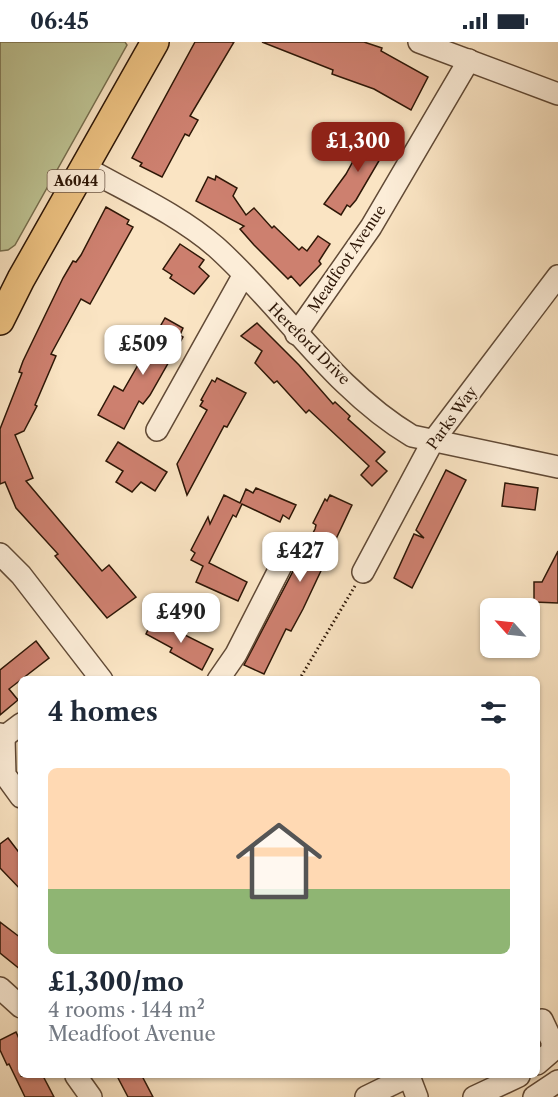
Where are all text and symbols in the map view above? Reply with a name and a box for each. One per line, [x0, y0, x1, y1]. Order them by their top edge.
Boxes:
text: 06:45 [30, 8, 89, 35]
pin: £1,300 [309, 122, 407, 173]
text: £1,300 [326, 129, 390, 153]
road number: A6044 [48, 170, 104, 192]
street label: Meadfoot Avenue [304, 201, 390, 316]
street label: Hereford Drive [264, 299, 354, 389]
pin: £509 [107, 325, 179, 376]
text: £509 [118, 332, 168, 356]
street label: Parks Way [422, 382, 481, 453]
pin: £427 [264, 532, 336, 583]
text: £427 [276, 539, 324, 563]
pin: £490 [145, 593, 217, 644]
north arrow [480, 598, 540, 658]
map controls [480, 598, 540, 658]
text: £490 [156, 600, 206, 624]
text: 4 homes [48, 696, 158, 728]
icon: filters [477, 696, 510, 729]
icon: home [225, 807, 333, 915]
text: £1,300/mo [48, 966, 184, 998]
text: 4 rooms · 144 m² [48, 998, 205, 1022]
text: Meadfoot Avenue [48, 1022, 216, 1046]

